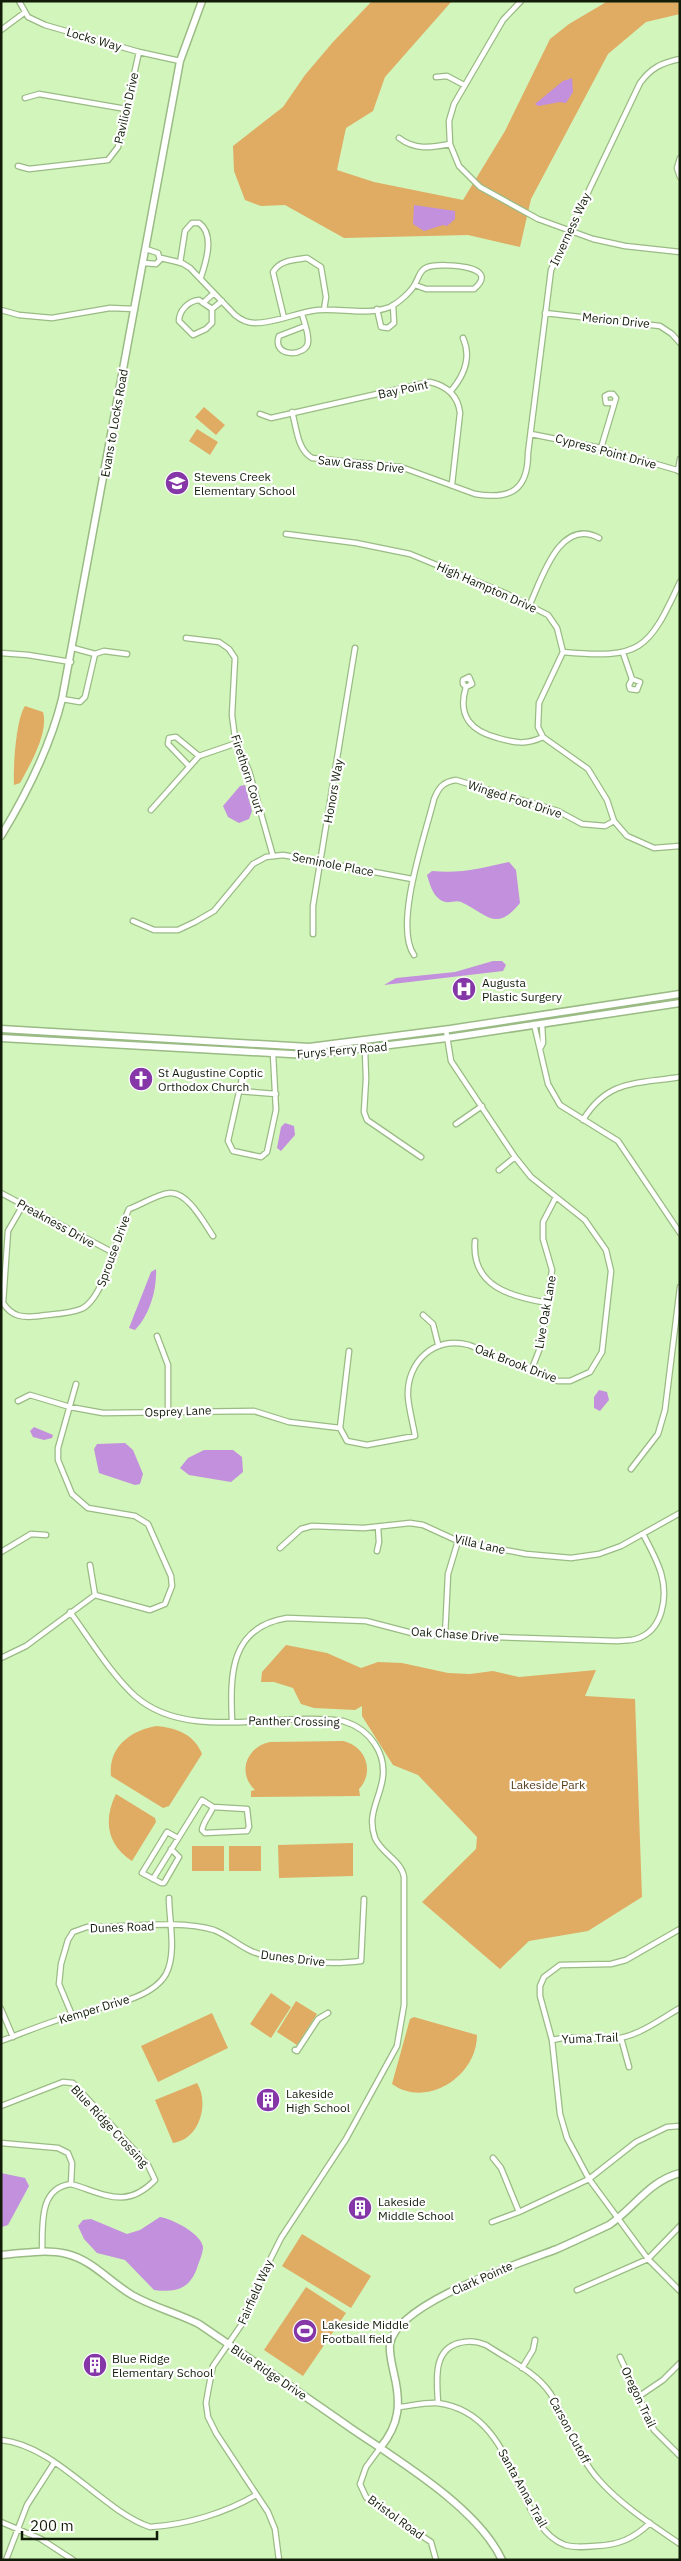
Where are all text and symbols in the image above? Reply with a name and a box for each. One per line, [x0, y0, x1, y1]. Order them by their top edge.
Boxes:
street label: Locks Way [65, 24, 123, 54]
street label: Pavilion Drive [110, 70, 142, 145]
street label: Inverness Way [546, 190, 594, 268]
street label: Merion Drive [581, 309, 651, 331]
street label: Evans to Locks Road [97, 368, 131, 478]
street label: Bay Point [377, 376, 429, 402]
street label: Cypress Point Drive [554, 430, 659, 472]
street label: Saw Grass Drive [317, 452, 405, 476]
place label: Stevens Creek Elementary School [194, 469, 295, 498]
school or university icon: Stevens Creek Elementary School [164, 470, 190, 496]
street label: High Hampton Drive [435, 558, 540, 616]
street label: Firethorn Court [228, 733, 268, 815]
street label: Honors Way [320, 758, 346, 824]
street label: Winged Foot Drive [466, 777, 564, 821]
street label: Seminole Place [291, 849, 375, 879]
place label: Augusta Plastic Surgery [482, 975, 562, 1004]
hospital icon: Augusta Plastic Surgery [451, 976, 477, 1002]
street label: Furys Ferry Road [296, 1039, 388, 1061]
place label: St Augustine Coptic Orthodox Church [158, 1065, 263, 1094]
church icon: St Augustine Coptic Orthodox Church [128, 1066, 154, 1092]
street label: Preakness Drive [15, 1195, 98, 1251]
street label: Sprouse Drive [93, 1213, 133, 1289]
street label: Live Oak Lane [531, 1274, 559, 1350]
street label: Oak Brook Drive [473, 1340, 560, 1386]
street label: Osprey Lane [144, 1402, 212, 1420]
street label: Villa Lane [453, 1531, 507, 1557]
street label: Oak Chase Drive [411, 1623, 500, 1645]
street label: Panther Crossing [248, 1713, 341, 1729]
park label: Lakeside Park [511, 1777, 586, 1792]
street label: Dunes Road [89, 1918, 155, 1936]
street label: Dunes Drive [260, 1947, 326, 1969]
street label: Kemper Drive [57, 1991, 131, 2027]
street label: Yuma Trail [561, 2030, 619, 2046]
street label: Blue Ridge Crossing [68, 2082, 152, 2171]
place label: Lakeside High School [286, 2086, 350, 2115]
building icon: Lakeside High School [255, 2087, 281, 2113]
place label: Lakeside Middle School [378, 2194, 454, 2223]
building icon: Lakeside Middle School [347, 2195, 373, 2221]
street label: Fairfield Way [234, 2257, 276, 2327]
street label: Clark Pointe [449, 2258, 515, 2298]
place label: Lakeside Middle Football field [322, 2317, 409, 2346]
sports icon: Lakeside Middle Football field [292, 2318, 318, 2344]
street label: Blue Ridge Drive [228, 2341, 310, 2403]
place label: Blue Ridge Elementary School [112, 2351, 213, 2380]
building icon: Blue Ridge Elementary School [82, 2352, 108, 2378]
street label: Oregon Trail [618, 2364, 660, 2430]
street label: Carson Cutoff [546, 2394, 594, 2466]
street label: Santa Anna Trail [495, 2446, 551, 2530]
street label: Bristol Road [365, 2492, 427, 2542]
scale bar [22, 2508, 158, 2540]
text: 200 m [30, 2516, 74, 2535]

